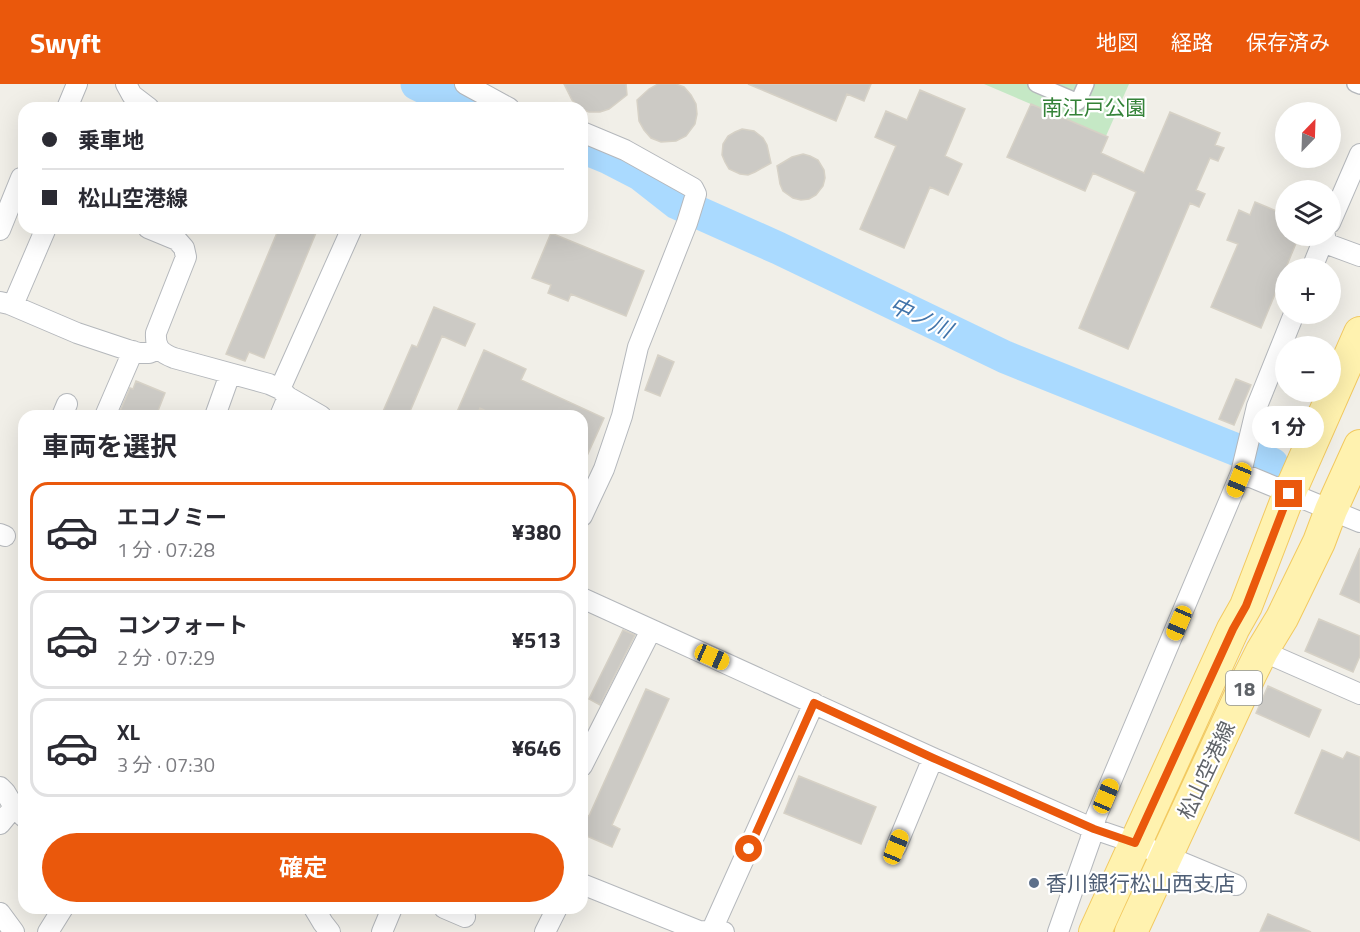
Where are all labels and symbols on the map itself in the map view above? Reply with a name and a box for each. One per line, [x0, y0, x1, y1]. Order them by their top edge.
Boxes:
park label: 南江戸公園 [1042, 91, 1147, 123]
north arrow [1275, 102, 1341, 168]
water label: 中ノ川 [884, 288, 960, 347]
callout: 1 分 [1253, 407, 1325, 449]
car [1224, 460, 1254, 500]
route end [1275, 480, 1302, 507]
car [1164, 603, 1194, 643]
car [692, 641, 732, 673]
road number: 18 [1226, 671, 1262, 705]
street label: 松山空港線 [1169, 716, 1243, 824]
car [1091, 776, 1121, 816]
car [881, 827, 911, 867]
route start [735, 835, 762, 862]
place label: 香川銀行松山西支店 [1046, 867, 1235, 899]
marker: 香川銀行松山西支店 [1027, 876, 1041, 890]

